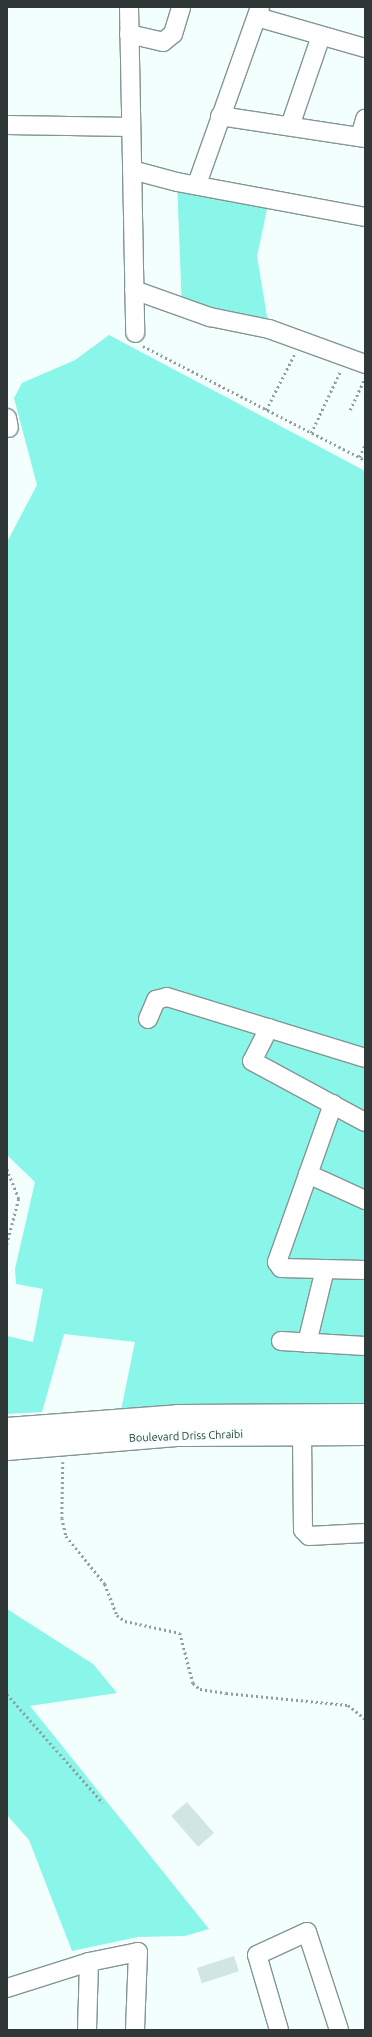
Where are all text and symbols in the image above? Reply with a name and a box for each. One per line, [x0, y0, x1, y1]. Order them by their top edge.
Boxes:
street label: Boulevard Driss Chraibi [129, 1427, 243, 1445]

